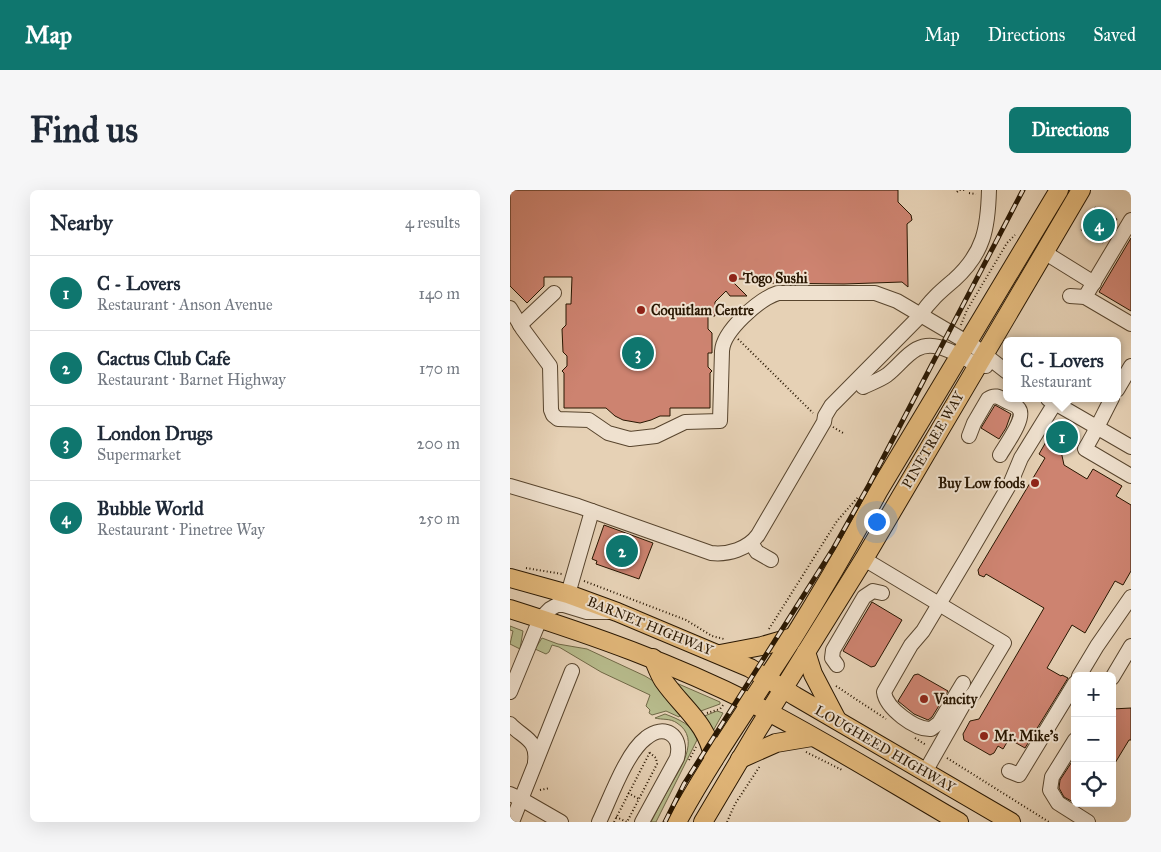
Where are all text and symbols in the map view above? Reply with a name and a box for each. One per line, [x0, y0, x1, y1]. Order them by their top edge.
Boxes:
text: Map [25, 20, 72, 50]
text: Map [924, 24, 960, 46]
text: Directions [988, 24, 1065, 46]
text: Saved [1093, 24, 1136, 46]
button: Directions [1009, 107, 1131, 153]
text: Find us [30, 109, 138, 152]
pin: 4 [1083, 206, 1115, 244]
text: Nearby [50, 210, 113, 236]
text: 4 results [405, 213, 460, 232]
place label: Togo Sushi [742, 270, 808, 288]
text: C - Lovers [97, 272, 180, 295]
marker: Togo Sushi [727, 272, 739, 284]
text: 1 [63, 284, 69, 303]
text: 140 m [419, 284, 460, 303]
text: Restaurant · Anson Avenue [97, 295, 273, 314]
place label: Coquitlam Centre [651, 302, 754, 320]
marker: Coquitlam Centre [635, 304, 647, 316]
pin: 3 [622, 334, 654, 372]
popup [1003, 337, 1121, 402]
text: Cactus Club Cafe [97, 347, 230, 370]
text: C - Lovers [1020, 349, 1104, 372]
text: 2 [62, 359, 70, 378]
text: 170 m [419, 359, 460, 378]
text: Restaurant · Barnet Highway [97, 370, 286, 389]
text: Restaurant [1020, 372, 1092, 391]
street label: PINETREE WAY [898, 388, 968, 491]
pin: 1 [1046, 418, 1078, 456]
text: London Drugs [97, 422, 213, 445]
text: 3 [63, 434, 69, 453]
text: 200 m [417, 434, 460, 453]
text: Supermarket [97, 445, 181, 464]
place label: Buy Low foods [938, 475, 1025, 493]
marker: Buy Low foods [1029, 477, 1041, 489]
text: Bubble World [97, 497, 204, 520]
text: 4 [62, 509, 70, 528]
text: 250 m [419, 509, 460, 528]
your location [864, 509, 890, 535]
text: Restaurant · Pinetree Way [97, 520, 265, 539]
pin: 2 [606, 532, 638, 570]
street label: BARNET HIGHWAY [585, 593, 716, 659]
map controls [1071, 672, 1116, 807]
button: + [1071, 672, 1116, 717]
place label: Vancity [933, 691, 979, 709]
marker: Vancity [918, 693, 930, 705]
street label: LOUGHEED HIGHWAY [812, 702, 959, 797]
button: − [1071, 717, 1116, 762]
place label: Mr. Mike's [994, 728, 1058, 745]
marker: Mr. Mike's [978, 730, 990, 742]
button: locate [1071, 762, 1116, 807]

